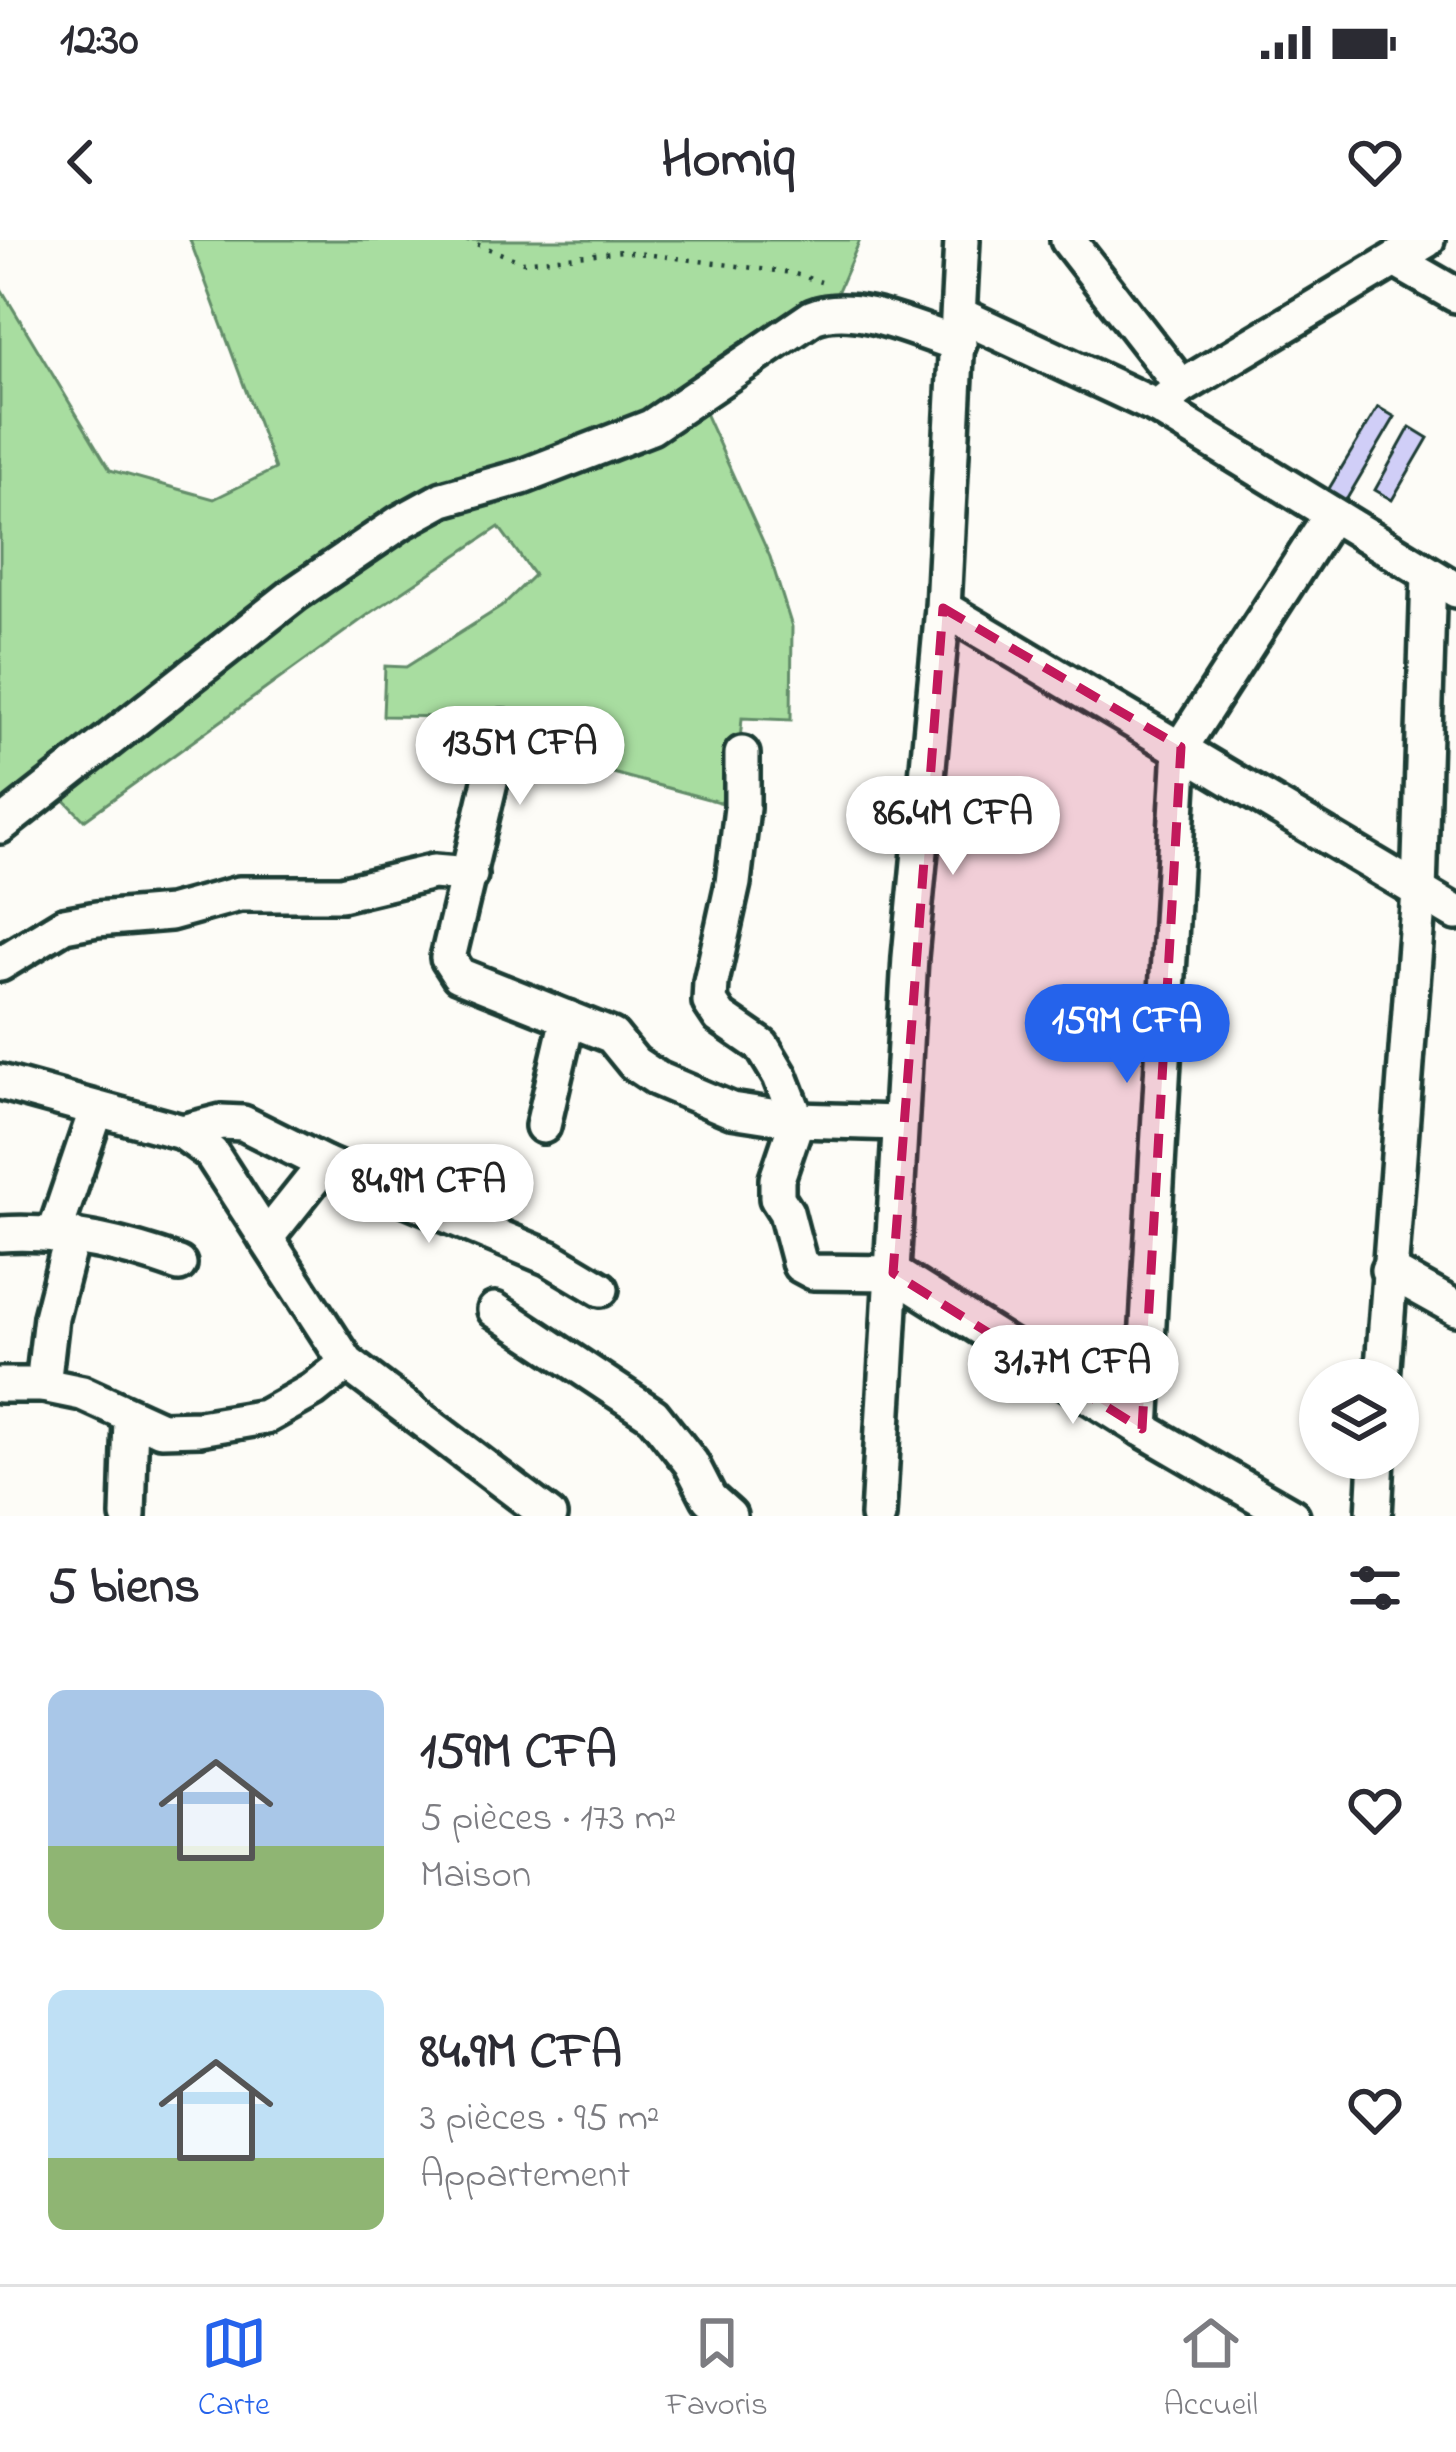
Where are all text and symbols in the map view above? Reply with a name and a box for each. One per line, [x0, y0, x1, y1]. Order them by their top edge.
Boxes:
text: 12:30 [60, 9, 139, 75]
text: Homiq [661, 123, 795, 201]
icon: back [48, 129, 114, 195]
icon: heart [1342, 129, 1408, 195]
pin: 135M CFA [396, 706, 644, 808]
text: 135M CFA [443, 716, 597, 773]
pin: 86.4M CFA [816, 776, 1090, 878]
text: 86.4M CFA [873, 786, 1033, 843]
pin: 159M CFA [1003, 984, 1251, 1086]
text: 159M CFA [1052, 994, 1202, 1051]
pin: 84.9M CFA [292, 1144, 566, 1246]
text: 84.9M CFA [352, 1154, 506, 1211]
pin: 31.7M CFA [936, 1325, 1210, 1427]
text: 31.7M CFA [995, 1335, 1151, 1392]
map controls [1299, 1359, 1419, 1479]
button: layers [1299, 1359, 1419, 1479]
text: 5 biens [48, 1551, 200, 1626]
icon: filters [1342, 1555, 1408, 1621]
text: 159M CFA [420, 1716, 617, 1791]
icon: home [144, 1738, 288, 1882]
icon: heart [1342, 1777, 1408, 1843]
text: 5 pièces · 173 m² [420, 1791, 676, 1848]
text: Maison [420, 1848, 531, 1905]
text: 84.9M CFA [420, 2016, 622, 2091]
icon: home [144, 2038, 288, 2182]
icon: heart [1342, 2077, 1408, 2143]
text: 3 pièces · 95 m² [420, 2091, 660, 2148]
text: Appartement [420, 2148, 630, 2205]
tab: Carte [198, 2310, 270, 2430]
tab: Favoris [666, 2310, 768, 2430]
tab: Accueil [1163, 2310, 1258, 2430]

